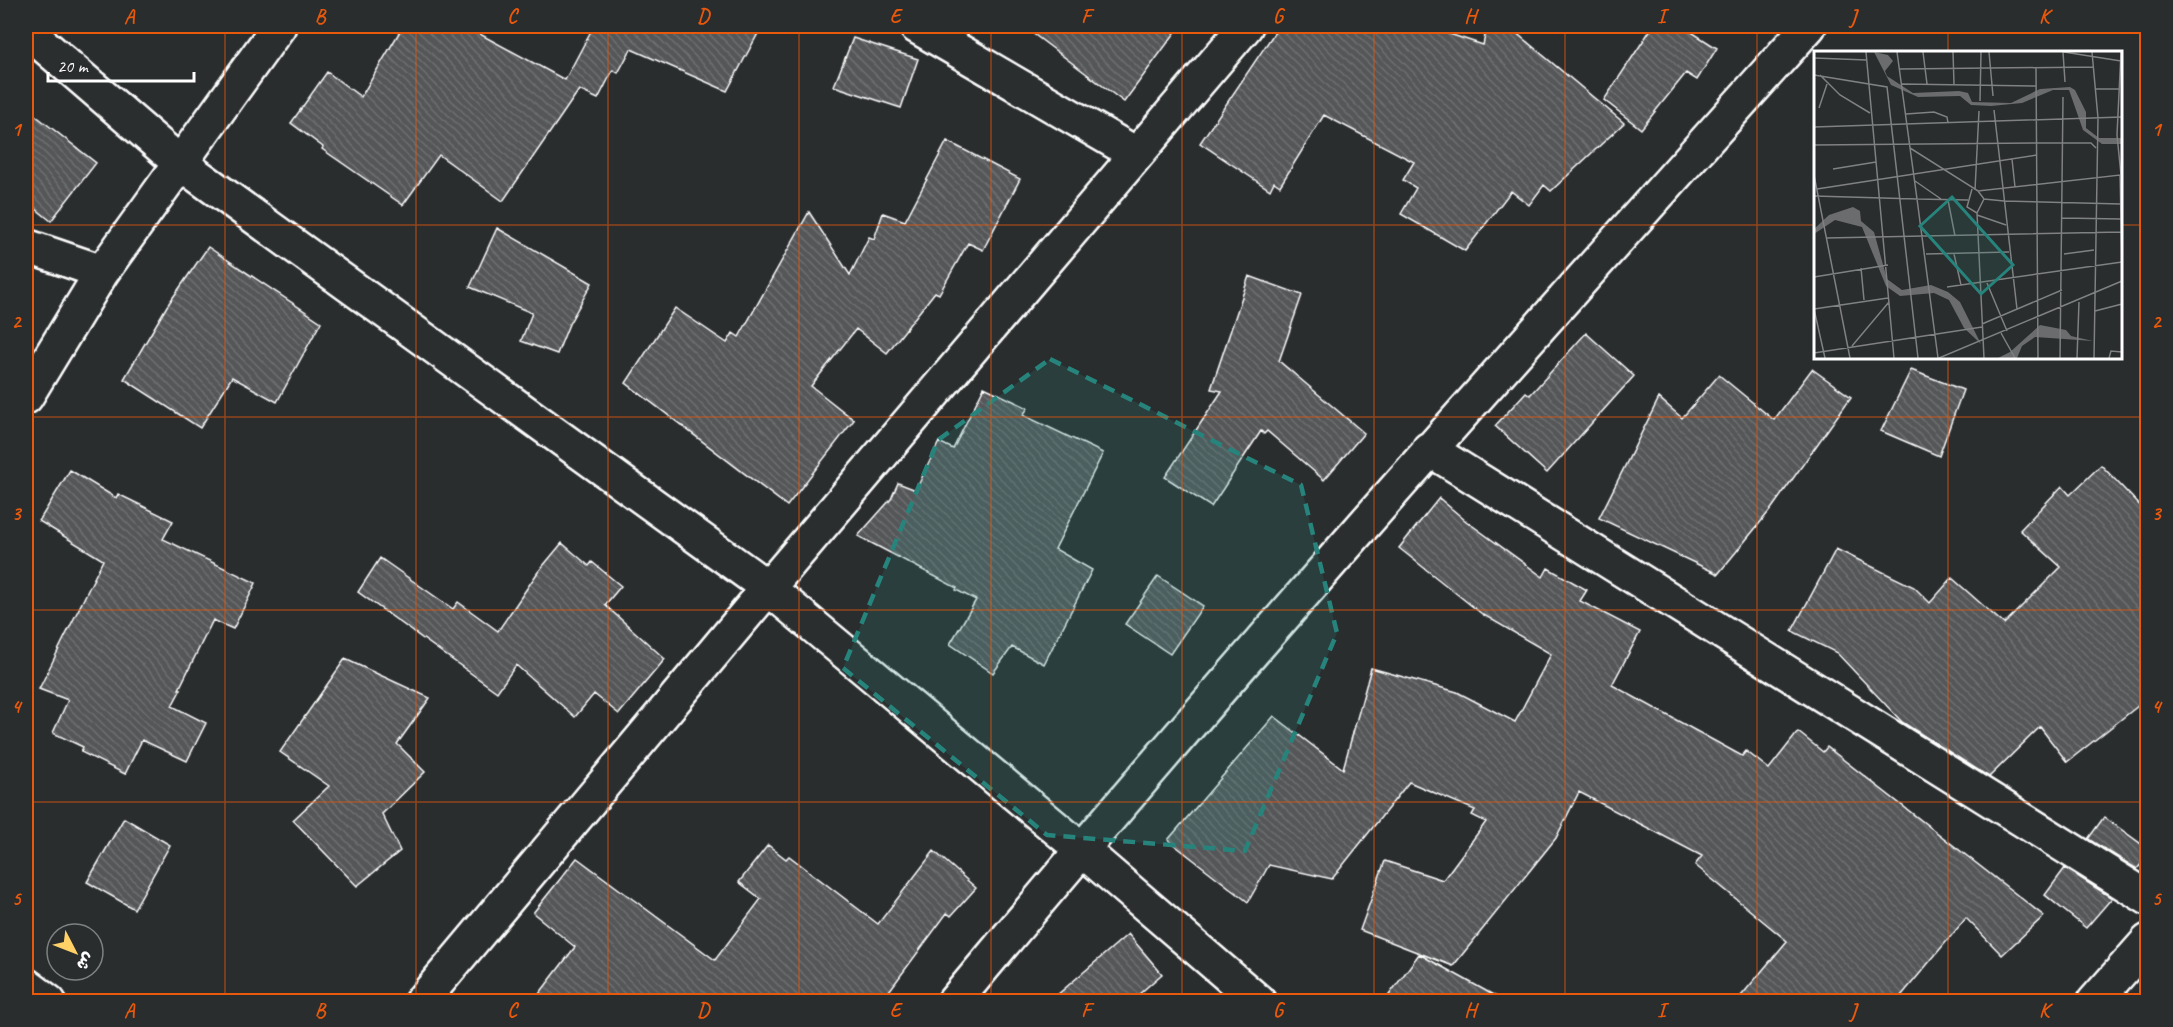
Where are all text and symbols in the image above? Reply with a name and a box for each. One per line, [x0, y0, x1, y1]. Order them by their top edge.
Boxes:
text: A [124, 4, 136, 29]
text: B [315, 4, 327, 29]
text: C [507, 4, 519, 29]
text: D [697, 4, 711, 29]
text: E [890, 4, 904, 29]
text: F [1081, 4, 1095, 29]
text: G [1273, 4, 1286, 29]
text: H [1464, 4, 1479, 29]
text: I [1657, 4, 1670, 29]
text: J [1848, 4, 1860, 29]
text: K [2039, 4, 2053, 29]
scale bar [48, 45, 194, 83]
inset map [1814, 51, 2122, 358]
text: 20 m [57, 55, 90, 77]
text: 1 [12, 117, 23, 142]
text: 1 [2152, 117, 2163, 142]
text: 2 [12, 309, 23, 334]
text: 2 [2152, 309, 2163, 334]
text: 3 [12, 501, 23, 526]
text: 3 [2152, 501, 2163, 526]
text: 4 [12, 694, 24, 719]
text: 4 [2152, 694, 2164, 719]
text: 5 [12, 886, 23, 911]
text: 5 [2152, 886, 2163, 911]
north arrow [45, 922, 105, 982]
text: ش [72, 948, 99, 975]
text: A [124, 998, 136, 1023]
text: B [315, 998, 327, 1023]
text: C [507, 998, 519, 1023]
text: D [697, 998, 711, 1023]
text: E [890, 998, 904, 1023]
text: F [1081, 998, 1095, 1023]
text: G [1273, 998, 1286, 1023]
text: H [1464, 998, 1479, 1023]
text: I [1657, 998, 1670, 1023]
text: J [1848, 998, 1860, 1023]
text: K [2039, 998, 2053, 1023]

